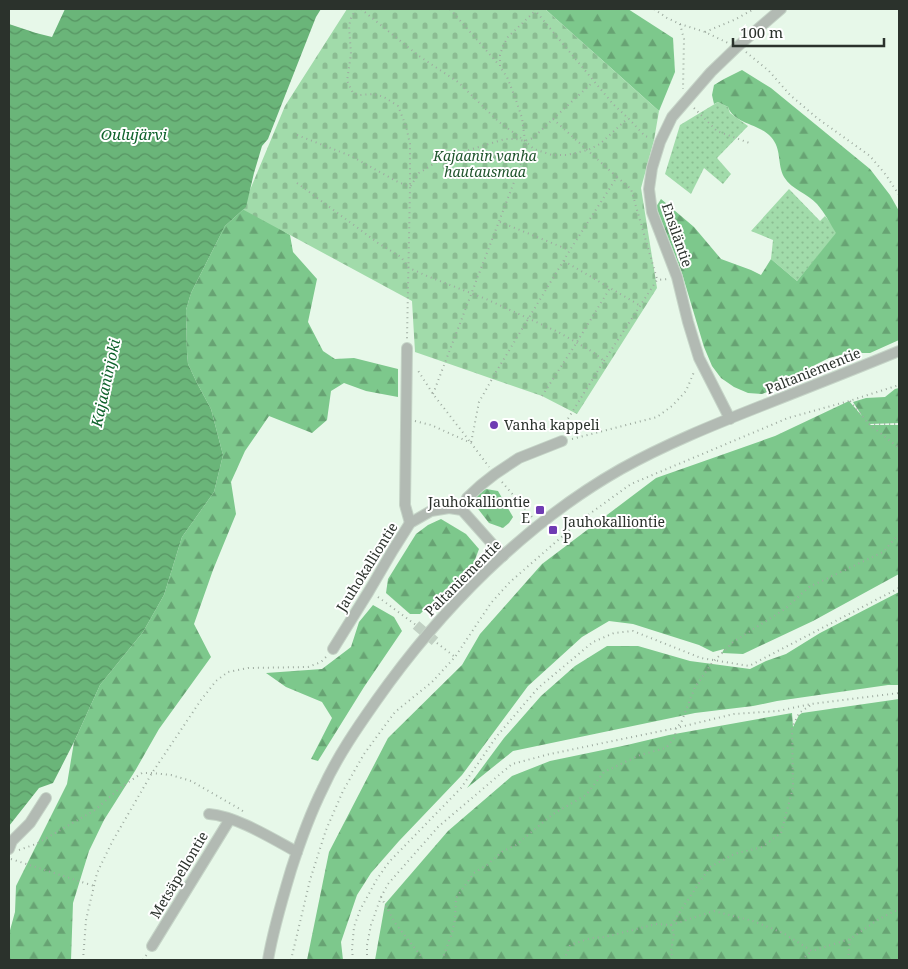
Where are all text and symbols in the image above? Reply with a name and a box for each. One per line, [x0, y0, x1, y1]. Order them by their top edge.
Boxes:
scale bar [733, 15, 884, 47]
text: 100 m [740, 22, 783, 42]
water label: Oulujärvi [101, 124, 168, 144]
park label: Kajaanin vanha hautausmaa [432, 146, 538, 181]
street label: Ensiläntie [658, 200, 697, 269]
water label: Kajaaninjoki [86, 337, 124, 430]
street label: Paltaniementie [762, 343, 863, 398]
place label: Vanha kappeli [504, 415, 600, 434]
marker: Vanha kappeli [488, 419, 500, 431]
place label: Jauhokalliontie E [427, 492, 530, 527]
marker: Jauhokalliontie E [534, 504, 546, 516]
place label: Jauhokalliontie P [562, 512, 665, 547]
street label: Jauhokalliontie [331, 518, 402, 616]
marker: Jauhokalliontie P [547, 524, 559, 536]
street label: Paltaniementie [420, 535, 505, 620]
street label: Metsäpellontie [145, 828, 212, 922]

